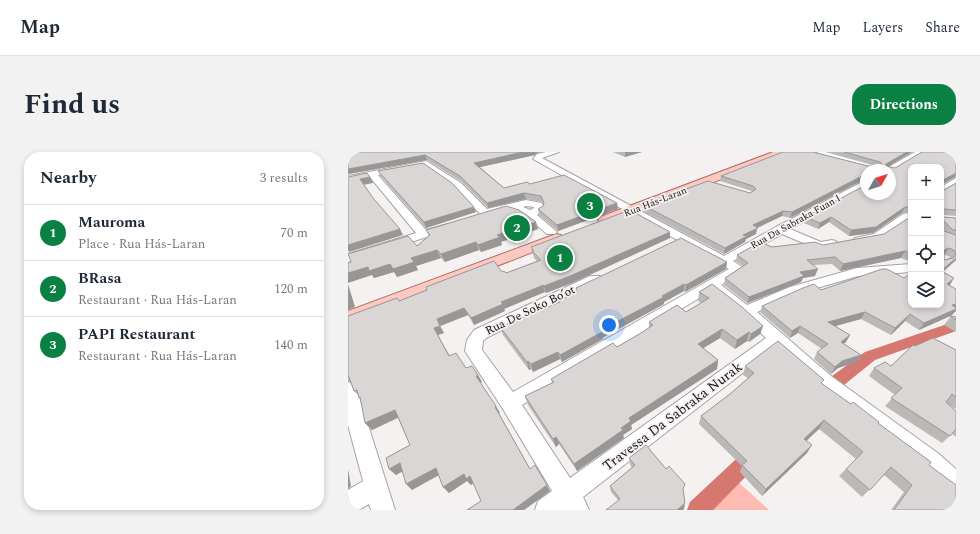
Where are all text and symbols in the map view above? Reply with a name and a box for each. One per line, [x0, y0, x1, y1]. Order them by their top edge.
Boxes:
text: Map [20, 13, 60, 42]
text: Map [812, 17, 841, 38]
text: Layers [863, 17, 903, 38]
text: Share [925, 17, 960, 38]
text: Find us [24, 83, 120, 126]
button: Directions [852, 84, 956, 125]
north arrow [860, 164, 896, 200]
map controls [908, 164, 944, 308]
button: + [908, 164, 944, 200]
text: Nearby [40, 165, 96, 191]
text: 3 results [260, 168, 308, 188]
street label: Rua Hás-Laran [621, 182, 690, 221]
street label: Rua Da Sabraka Fuan I [747, 190, 844, 253]
pin: 3 [577, 191, 603, 221]
button: − [908, 200, 944, 236]
text: Mauroma [78, 211, 145, 234]
pin: 2 [504, 213, 530, 243]
text: 1 [49, 223, 57, 243]
text: 70 m [281, 223, 308, 243]
text: Place · Rua Hás-Laran [78, 234, 205, 254]
button: locate [908, 236, 944, 272]
pin: 1 [547, 243, 573, 273]
text: BRasa [78, 267, 122, 290]
button: layers [908, 272, 944, 308]
text: 2 [49, 279, 57, 299]
text: 120 m [274, 279, 308, 299]
street label: Rua De Soko Bo’ot [482, 280, 578, 340]
text: Restaurant · Rua Hás-Laran [78, 290, 237, 310]
your location [599, 315, 619, 335]
text: PAPI Restaurant [78, 323, 195, 346]
text: 3 [49, 335, 57, 355]
text: 140 m [274, 335, 308, 355]
text: Restaurant · Rua Hás-Laran [78, 346, 237, 366]
street label: Travessa Da Sabraka Nurak [598, 357, 747, 476]

